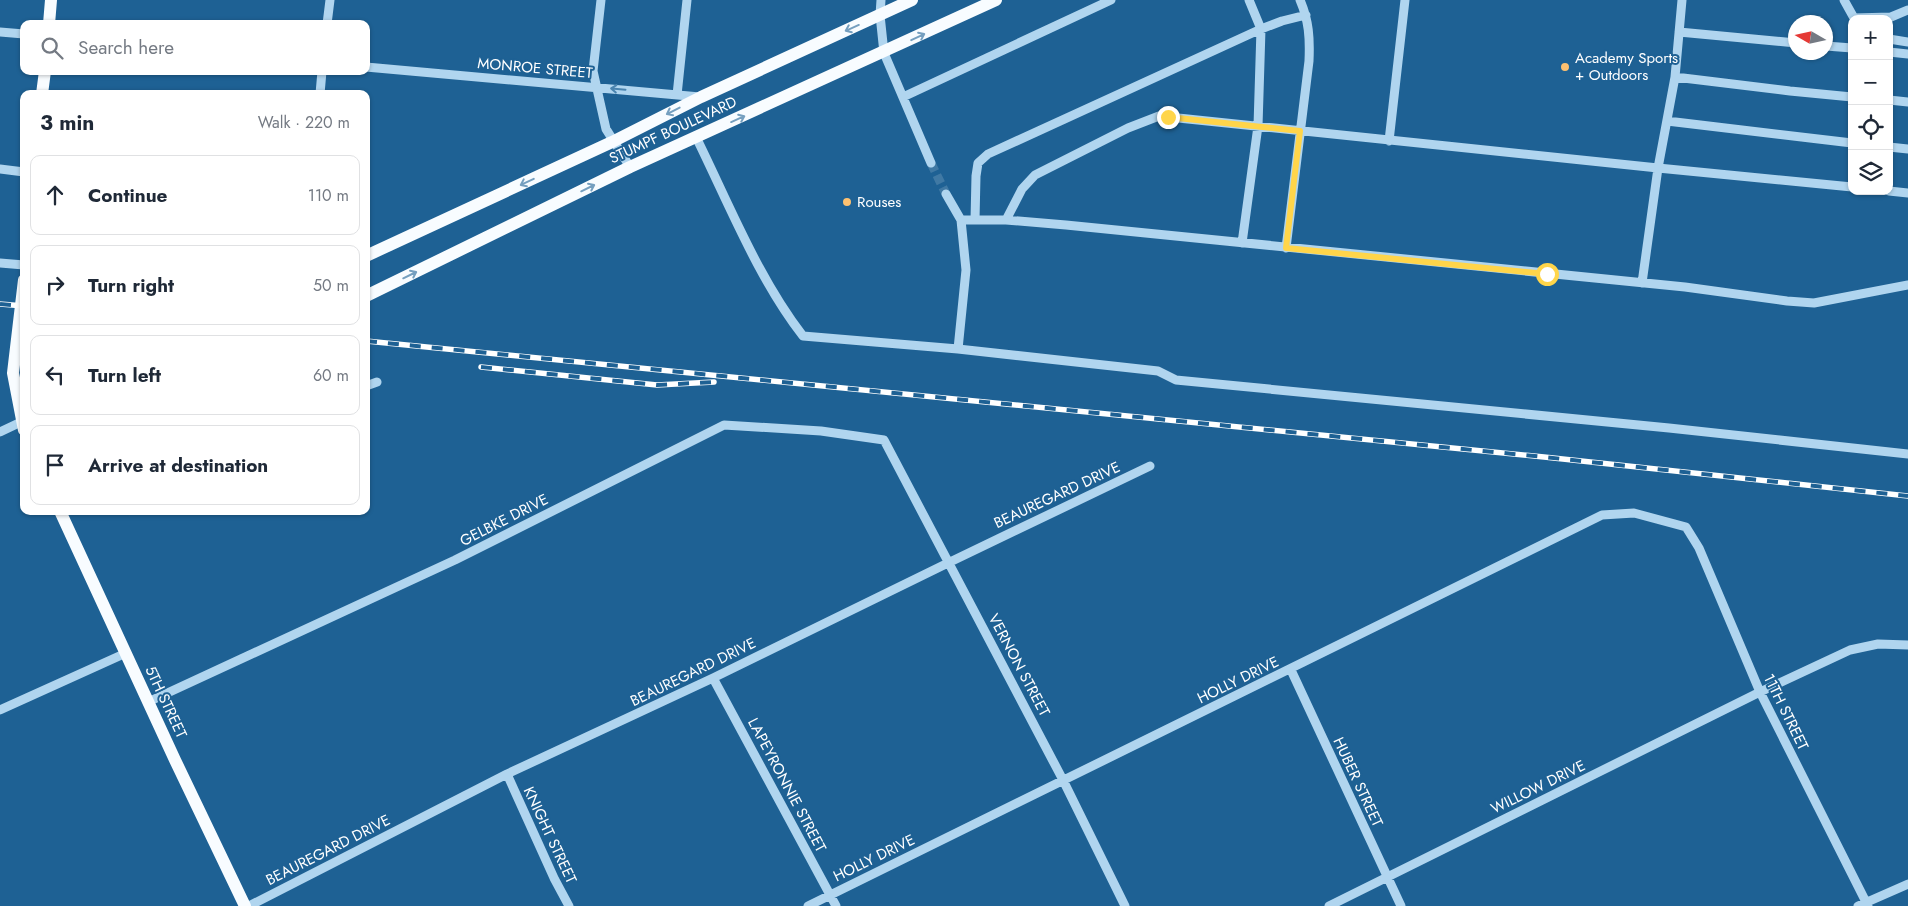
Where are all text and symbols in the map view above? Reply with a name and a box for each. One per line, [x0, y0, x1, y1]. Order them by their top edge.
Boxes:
north arrow [1788, 15, 1833, 60]
map controls [1848, 15, 1893, 195]
button: + [1848, 15, 1893, 60]
search box [20, 20, 370, 75]
one-way arrow [845, 24, 860, 33]
one-way arrow [910, 32, 925, 41]
icon: search [38, 34, 66, 62]
text: Search here [78, 34, 174, 61]
place label: Academy Sports + Outdoors [1575, 47, 1678, 86]
street label: MONROE STREET [476, 52, 594, 84]
button: − [1848, 60, 1893, 105]
marker: Academy Sports + Outdoors [1559, 61, 1571, 73]
one-way arrow [610, 84, 626, 94]
street label: STUMPF BOULEVARD [606, 91, 740, 169]
button: locate [1848, 105, 1893, 150]
route end [1157, 106, 1180, 129]
one-way arrow [666, 107, 681, 116]
text: 3 min [40, 108, 94, 138]
text: Walk · 220 m [258, 111, 350, 134]
one-way arrow [730, 113, 745, 123]
button: layers [1848, 150, 1893, 195]
one-way arrow [520, 177, 535, 187]
icon: ahead [41, 181, 69, 209]
text: Continue [88, 182, 167, 209]
one-way arrow [580, 183, 595, 193]
text: 110 m [308, 184, 349, 207]
place label: Rouses [857, 191, 901, 213]
marker: Rouses [841, 196, 853, 208]
route start [1536, 263, 1559, 286]
one-way arrow [402, 269, 417, 279]
icon: right [41, 271, 69, 299]
text: Turn right [88, 272, 174, 299]
text: 50 m [313, 274, 349, 297]
icon: left [41, 361, 69, 389]
text: Turn left [88, 362, 161, 389]
text: 60 m [313, 364, 349, 387]
icon: arrive [41, 451, 69, 479]
text: Arrive at destination [88, 452, 268, 479]
street label: BEAUREGARD DRIVE [990, 456, 1124, 534]
street label: GELBKE DRIVE [456, 488, 552, 552]
street label: VERNON STREET [983, 610, 1055, 720]
street label: BEAUREGARD DRIVE [627, 632, 759, 712]
street label: HOLLY DRIVE [1193, 651, 1283, 709]
street label: 5TH STREET [140, 662, 192, 742]
street label: 11TH STREET [1758, 670, 1814, 754]
street label: LAPEYRONNIE STREET [742, 714, 832, 856]
street label: HUBER STREET [1328, 734, 1388, 830]
street label: WILLOW DRIVE [1487, 755, 1589, 819]
street label: KNIGHT STREET [518, 783, 582, 887]
street label: BEAUREGARD DRIVE [262, 809, 394, 891]
street label: HOLLY DRIVE [829, 829, 919, 887]

